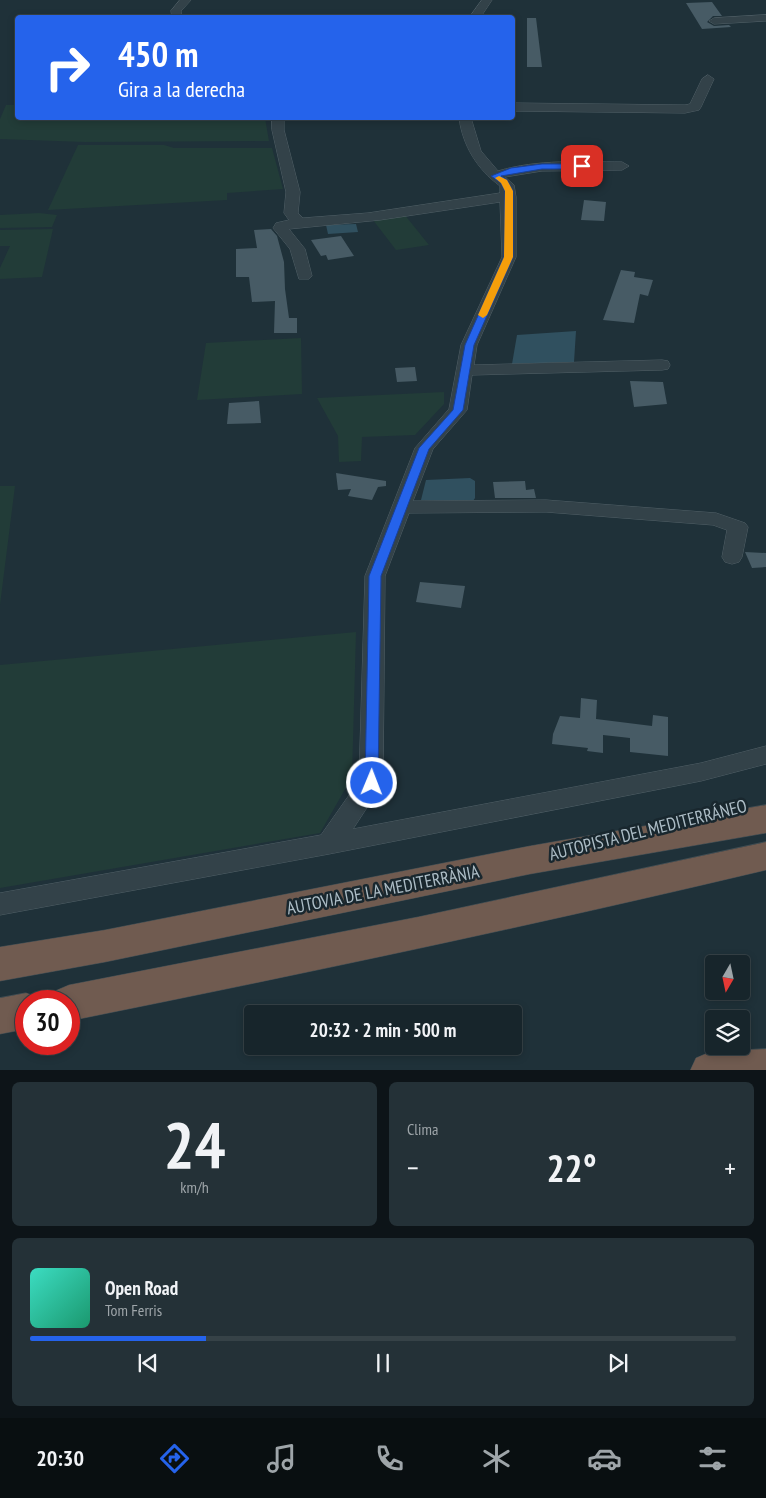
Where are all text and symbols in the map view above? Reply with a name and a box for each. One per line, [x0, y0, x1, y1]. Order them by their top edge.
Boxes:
text: 450 m [118, 31, 199, 77]
icon: right [35, 35, 100, 100]
text: Gira a la derecha [118, 75, 245, 103]
pin [561, 145, 603, 187]
icon: arrive [568, 152, 596, 180]
position arrow [345, 756, 397, 808]
street label: AUTOPISTA DEL MEDITERRÁNEO [547, 794, 749, 865]
street label: AUTOVIA DE LA MEDITERRÀNIA [285, 859, 482, 919]
north arrow [705, 955, 750, 1000]
map controls [705, 955, 750, 1055]
speed limit sign: 30 [15, 990, 80, 1055]
button: layers [705, 1010, 750, 1055]
text: 20:32 · 2 min · 500 m [310, 1018, 456, 1042]
text: 24 [163, 1102, 226, 1186]
text: Clima [407, 1119, 438, 1139]
text: 22° [546, 1143, 597, 1192]
text: − [407, 1149, 419, 1186]
text: + [724, 1149, 736, 1186]
text: km/h [180, 1177, 209, 1197]
text: Open Road [105, 1276, 178, 1300]
text: Tom Ferris [105, 1300, 162, 1320]
icon: previous [134, 1349, 162, 1377]
icon: pause [369, 1349, 397, 1377]
icon: next [604, 1349, 632, 1377]
icon: directions [157, 1441, 192, 1476]
icon: music [264, 1441, 299, 1476]
icon: phone [372, 1441, 407, 1476]
icon: climate [479, 1441, 514, 1476]
icon: car [587, 1441, 622, 1476]
icon: filters [695, 1441, 730, 1476]
text: 20:30 [36, 1444, 84, 1472]

